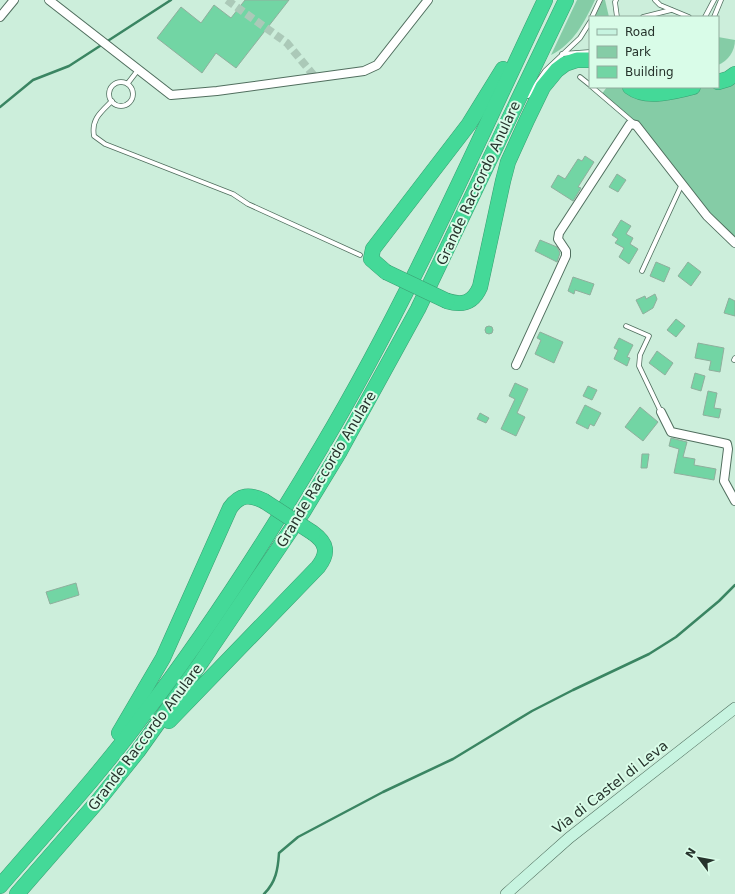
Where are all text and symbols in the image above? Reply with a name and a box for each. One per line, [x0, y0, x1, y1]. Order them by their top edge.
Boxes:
legend [589, 16, 719, 88]
text: Road [625, 25, 655, 39]
text: Park [625, 45, 651, 59]
text: Building [625, 65, 674, 79]
street label: Grande Raccordo Anulare [433, 98, 523, 268]
street label: Grande Raccordo Anulare [273, 388, 379, 550]
street label: Grande Raccordo Anulare [85, 661, 205, 813]
street label: Via di Castel di Leva [549, 737, 671, 837]
north arrow [679, 838, 719, 878]
text: N [683, 846, 699, 860]

